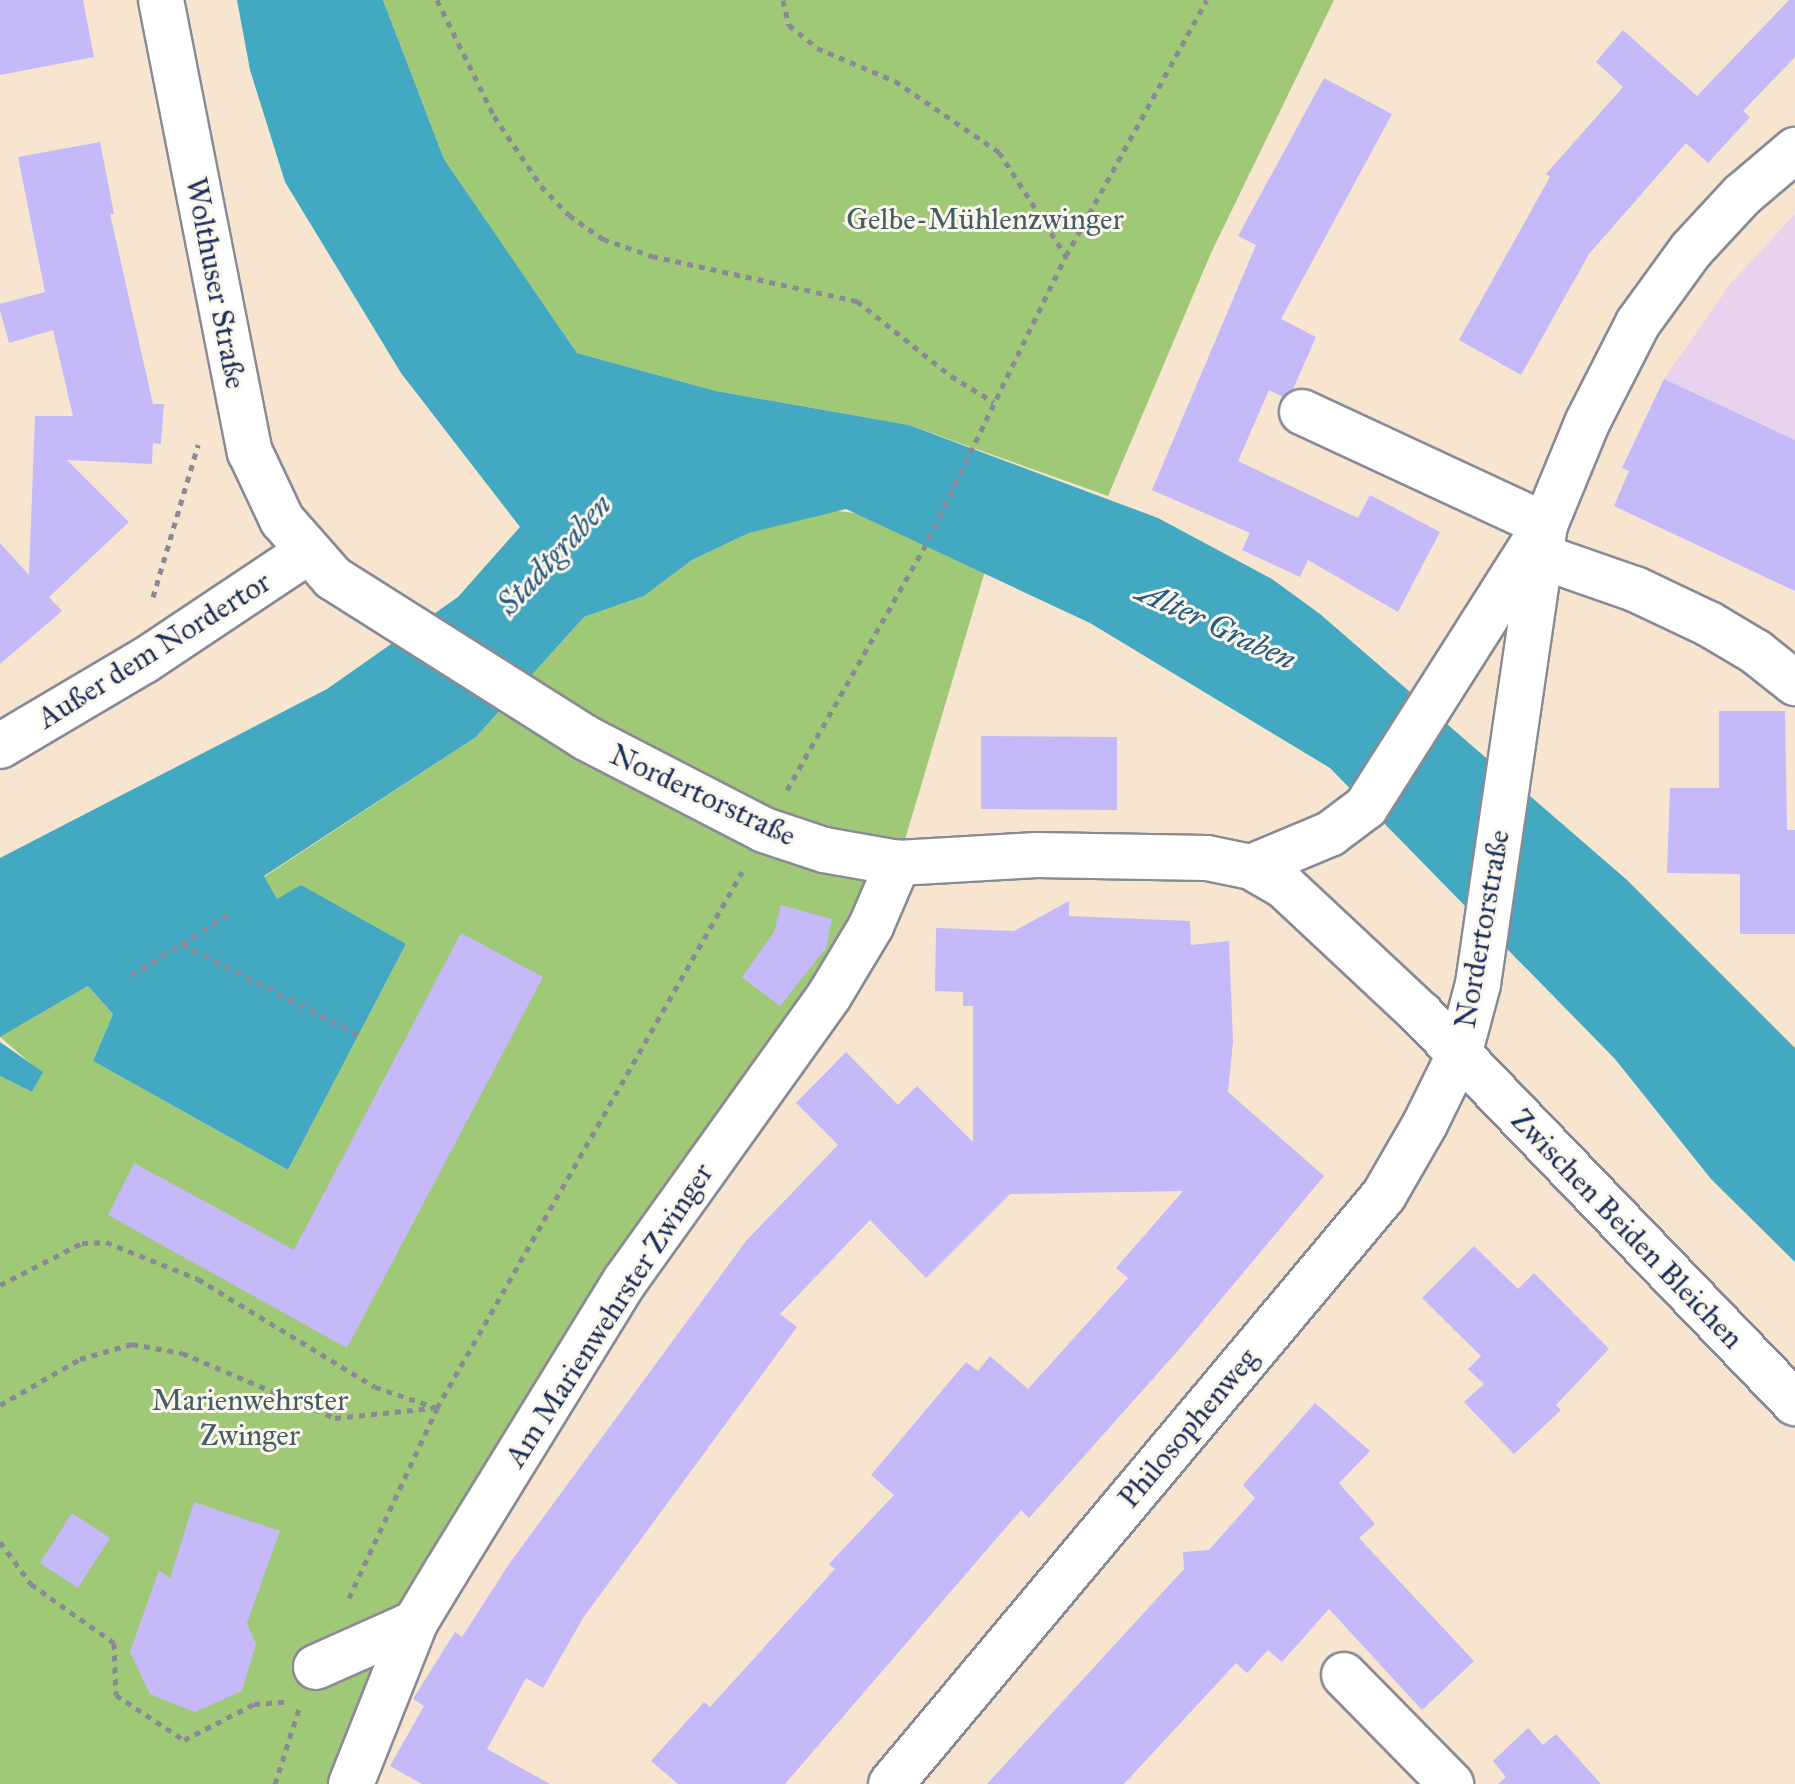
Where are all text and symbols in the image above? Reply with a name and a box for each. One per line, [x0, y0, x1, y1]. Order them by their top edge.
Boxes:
street label: Wolthuser Straße [178, 174, 254, 392]
park label: Gelbe-Mühlenzwinger [846, 201, 1124, 237]
water label: Stadtgraben [489, 487, 621, 623]
street label: Außer dem Nordertor [31, 564, 277, 736]
water label: Alter Graben [1131, 573, 1301, 679]
street label: Nordertorstraße [604, 736, 802, 854]
street label: Nordertorstraße [1447, 827, 1517, 1031]
street label: Zwischen Beiden Bleichen [1503, 1102, 1751, 1356]
street label: Am Marienwehrster Zwinger [497, 1156, 721, 1474]
street label: Philosophenweg [1111, 1341, 1265, 1515]
park label: Marienwehrster Zwinger [152, 1382, 348, 1452]

